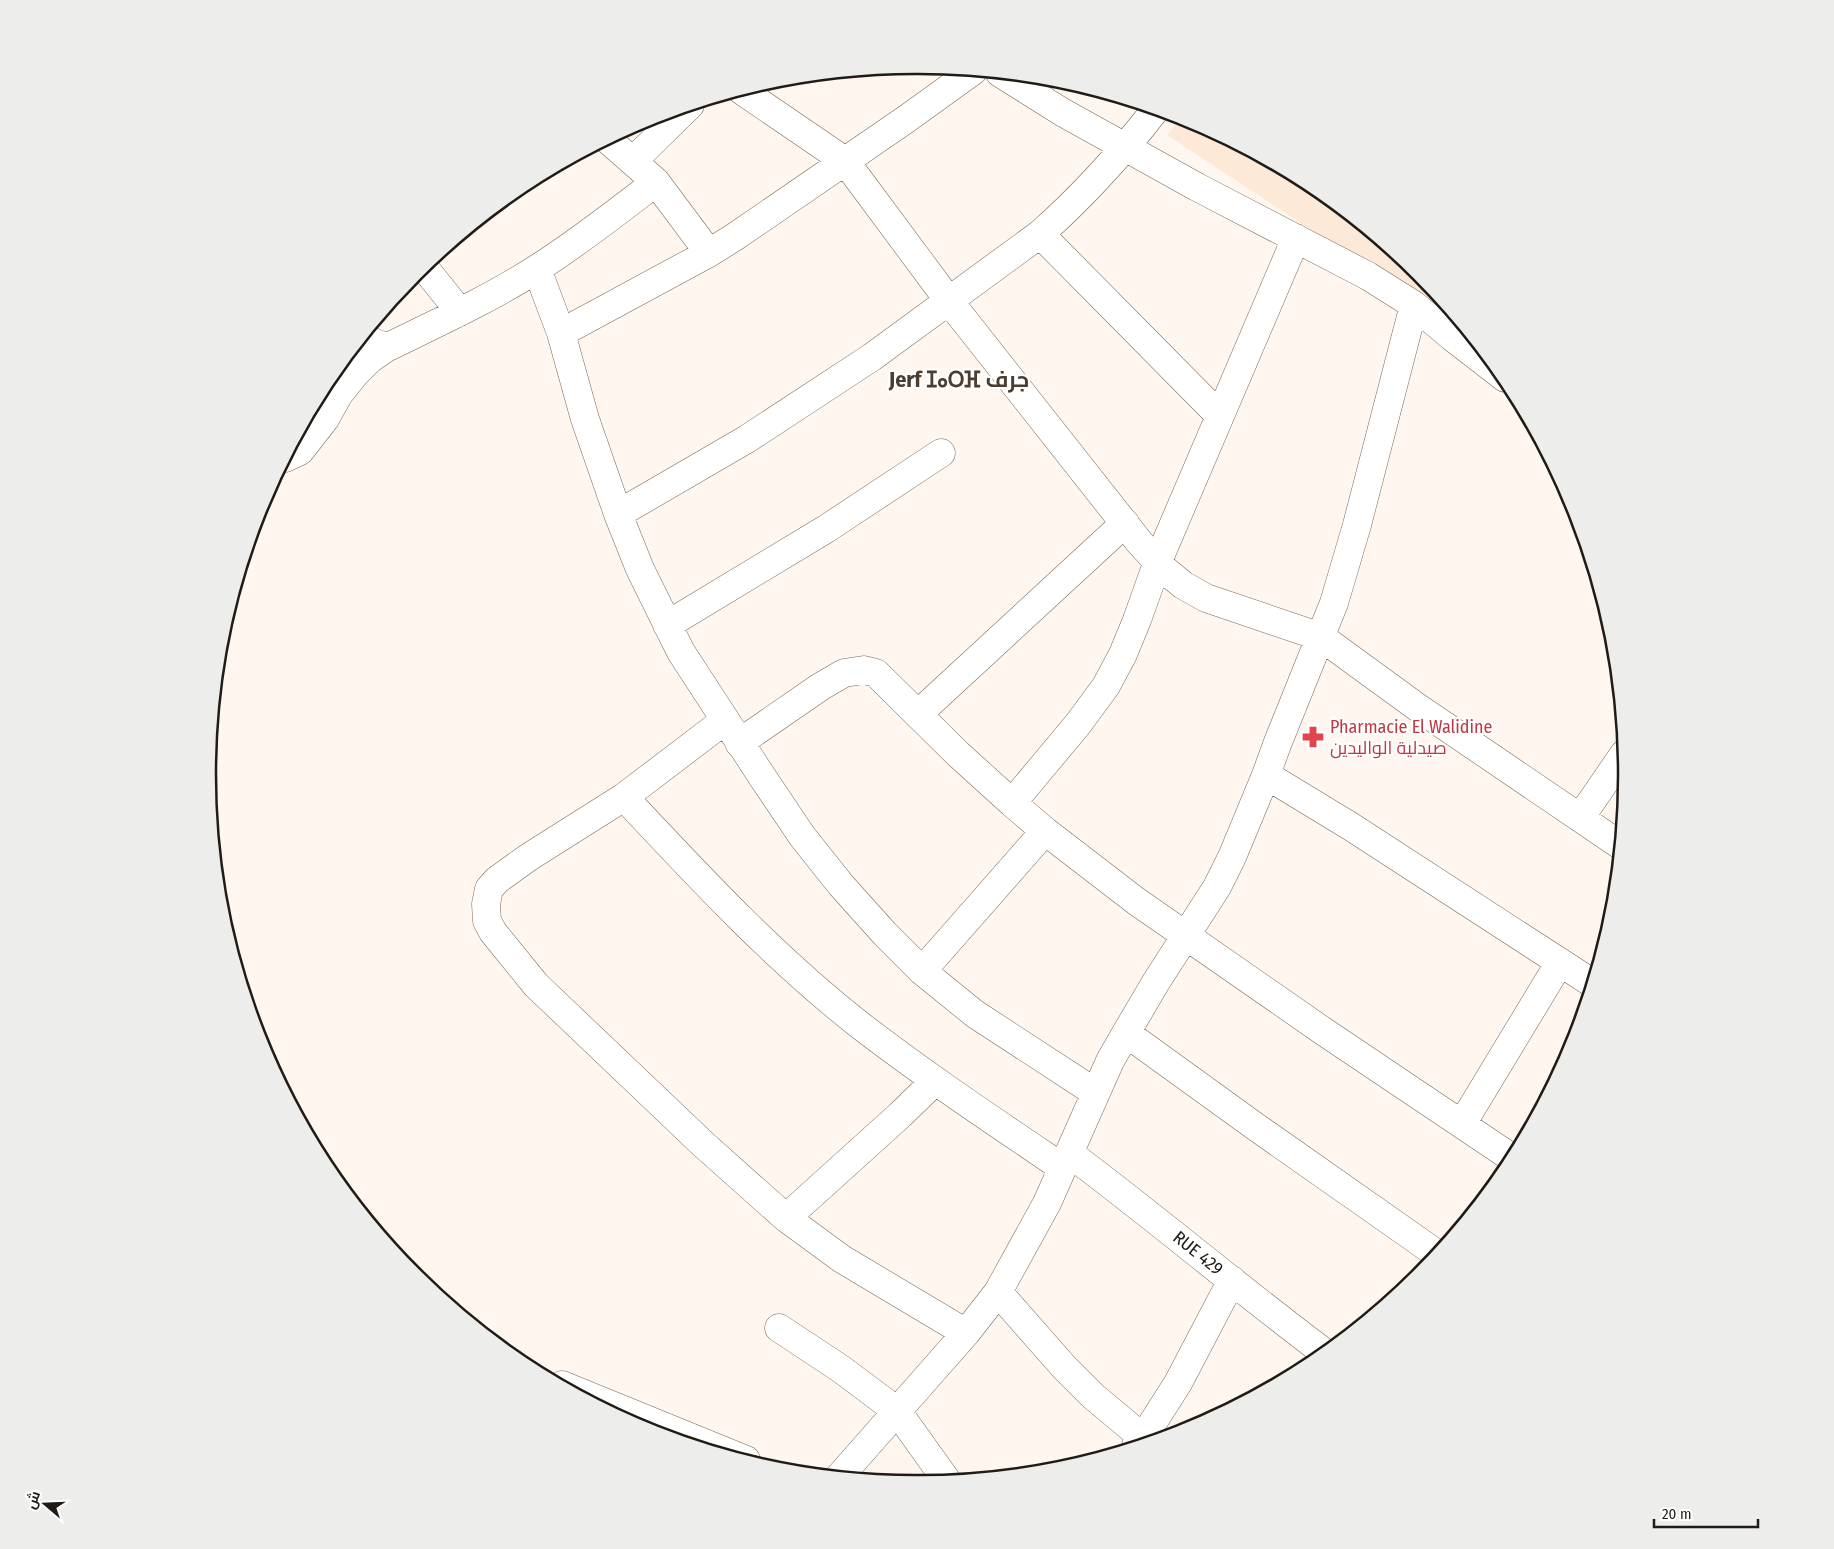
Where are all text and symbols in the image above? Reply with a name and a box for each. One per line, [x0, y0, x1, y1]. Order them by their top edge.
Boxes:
district label: Jerf ⵊⴰⵔⴼ جرف [888, 366, 1029, 393]
place label: Pharmacie El Walidine صيدلية الواليدين [1330, 716, 1493, 759]
pharmacy icon: Pharmacie El Walidine صيدلية الواليدين [1300, 724, 1326, 750]
street label: RUE 429 [1169, 1226, 1227, 1280]
north arrow [20, 1479, 70, 1529]
text: ش [22, 1489, 44, 1511]
scale bar [1654, 1496, 1758, 1528]
text: 20 m [1662, 1505, 1692, 1523]

